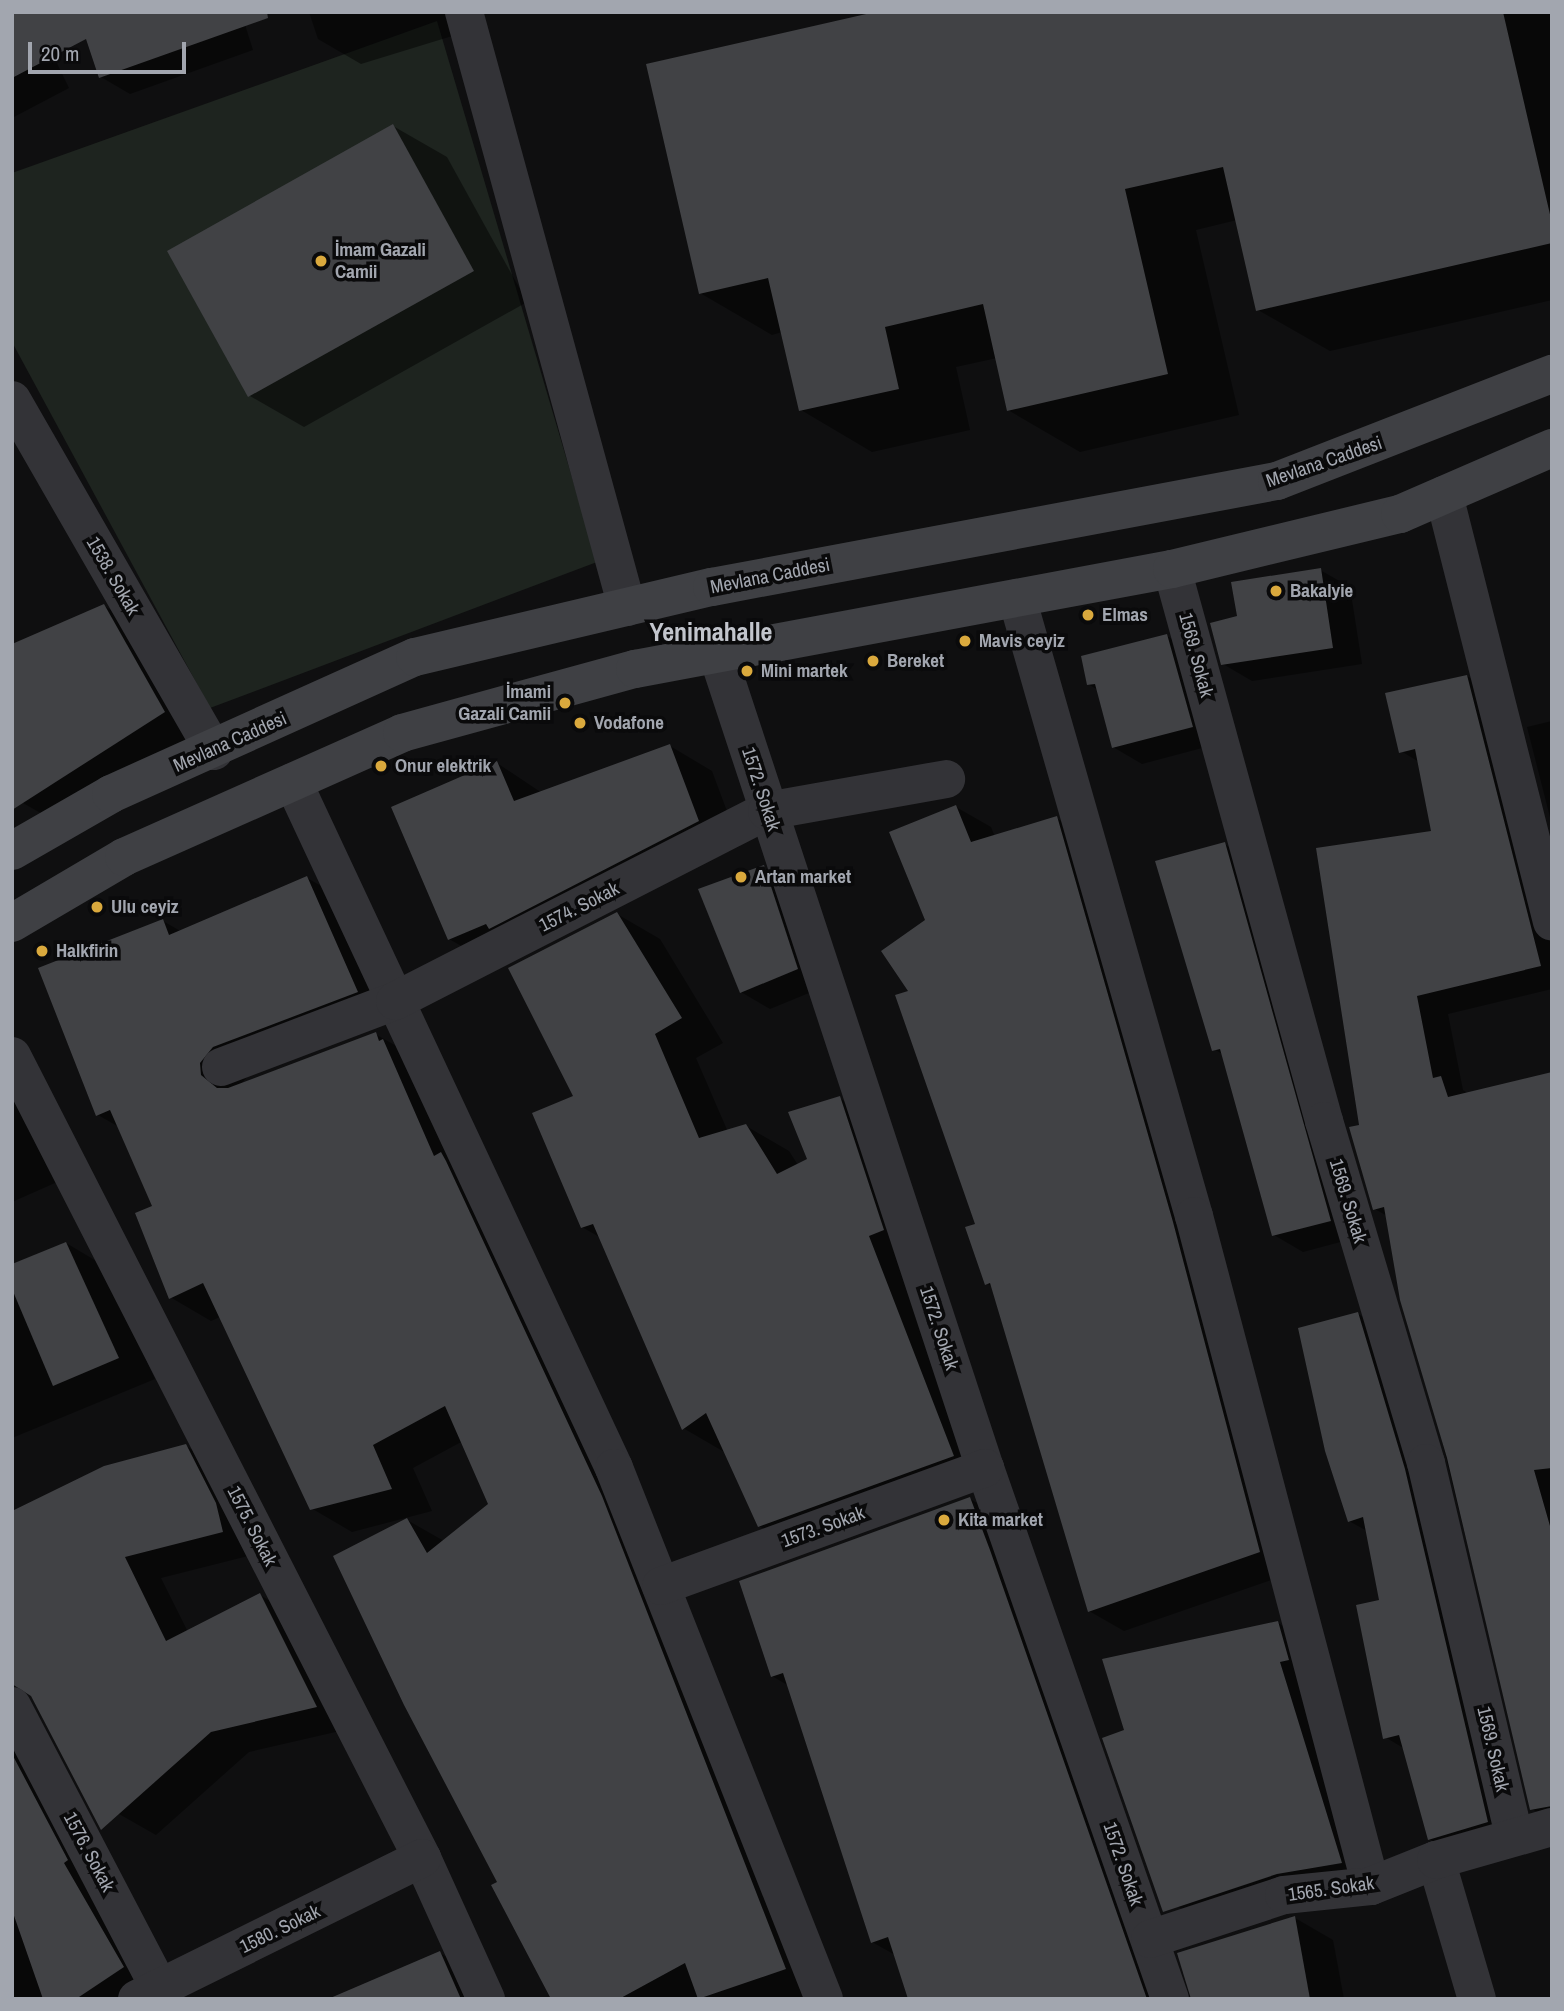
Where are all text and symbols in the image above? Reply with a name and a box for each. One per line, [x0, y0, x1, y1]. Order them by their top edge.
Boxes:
scale bar [32, 28, 189, 72]
text: 20 m [41, 39, 79, 68]
place label: İmam Gazali Camii [335, 239, 426, 283]
marker: İmam Gazali Camii [313, 253, 329, 269]
street label: Mevlana Caddesi [1263, 431, 1385, 493]
street label: 1538. Sokak [81, 533, 145, 619]
street label: Mevlana Caddesi [708, 553, 832, 599]
place label: Bakalyie [1290, 580, 1353, 602]
marker: Bakalyie [1268, 583, 1284, 599]
place label: Elmas [1102, 604, 1148, 626]
marker: Elmas [1080, 607, 1096, 623]
street label: 1569. Sokak [1174, 610, 1218, 700]
district label: Yenimahalle [650, 616, 772, 648]
place label: Mavis ceyiz [979, 630, 1065, 652]
marker: Mavis ceyiz [957, 633, 973, 649]
place label: Bereket [887, 650, 944, 672]
marker: Bereket [865, 653, 881, 669]
place label: Mini martek [761, 660, 848, 682]
marker: Mini martek [739, 663, 755, 679]
place label: İmami Gazali Camii [458, 681, 551, 725]
marker: İmami Gazali Camii [557, 695, 573, 711]
street label: Mevlana Caddesi [170, 707, 290, 777]
place label: Vodafone [594, 712, 664, 734]
marker: Vodafone [572, 715, 588, 731]
street label: 1572. Sokak [737, 744, 785, 834]
place label: Onur elektrik [395, 755, 491, 777]
marker: Onur elektrik [373, 758, 389, 774]
place label: Artan market [755, 866, 851, 888]
marker: Artan market [733, 869, 749, 885]
street label: 1574. Sokak [535, 877, 623, 937]
place label: Ulu ceyiz [111, 896, 179, 918]
marker: Ulu ceyiz [89, 899, 105, 915]
place label: Halkfirin [56, 940, 118, 962]
marker: Halkfirin [34, 943, 50, 959]
street label: 1569. Sokak [1324, 1156, 1372, 1246]
street label: 1572. Sokak [915, 1283, 963, 1373]
street label: 1575. Sokak [222, 1482, 282, 1570]
street label: 1573. Sokak [778, 1501, 868, 1553]
place label: Kita market [958, 1509, 1043, 1531]
marker: Kita market [936, 1512, 952, 1528]
street label: 1569. Sokak [1472, 1704, 1514, 1794]
street label: 1576. Sokak [59, 1808, 119, 1896]
street label: 1572. Sokak [1098, 1819, 1148, 1909]
street label: 1565. Sokak [1287, 1872, 1375, 1906]
street label: 1580. Sokak [236, 1900, 324, 1958]

